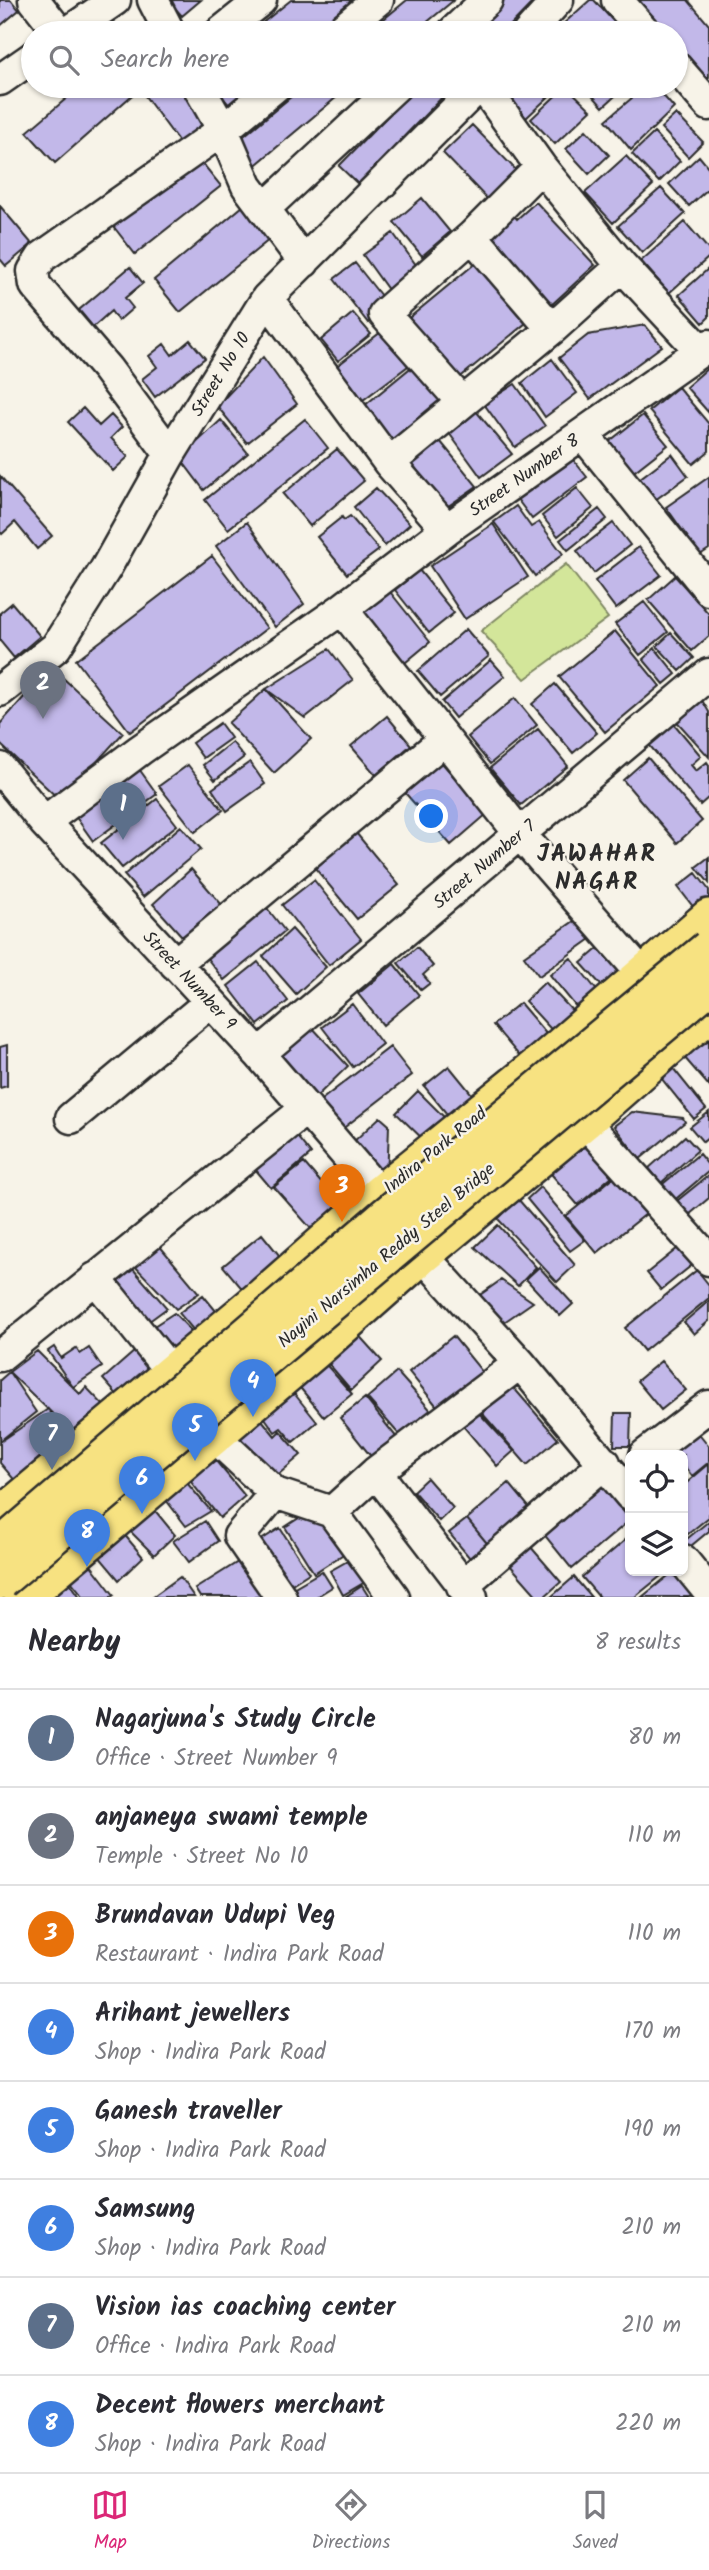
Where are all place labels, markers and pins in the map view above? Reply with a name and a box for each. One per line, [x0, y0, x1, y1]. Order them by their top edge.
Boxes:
pin: 2 [20, 661, 66, 719]
pin: 1 [100, 782, 146, 840]
pin: 3 [319, 1164, 365, 1222]
pin: 4 [230, 1359, 276, 1417]
pin: 5 [172, 1403, 218, 1461]
pin: 7 [29, 1412, 75, 1470]
pin: 6 [119, 1456, 165, 1514]
pin: 8 [64, 1509, 110, 1567]

